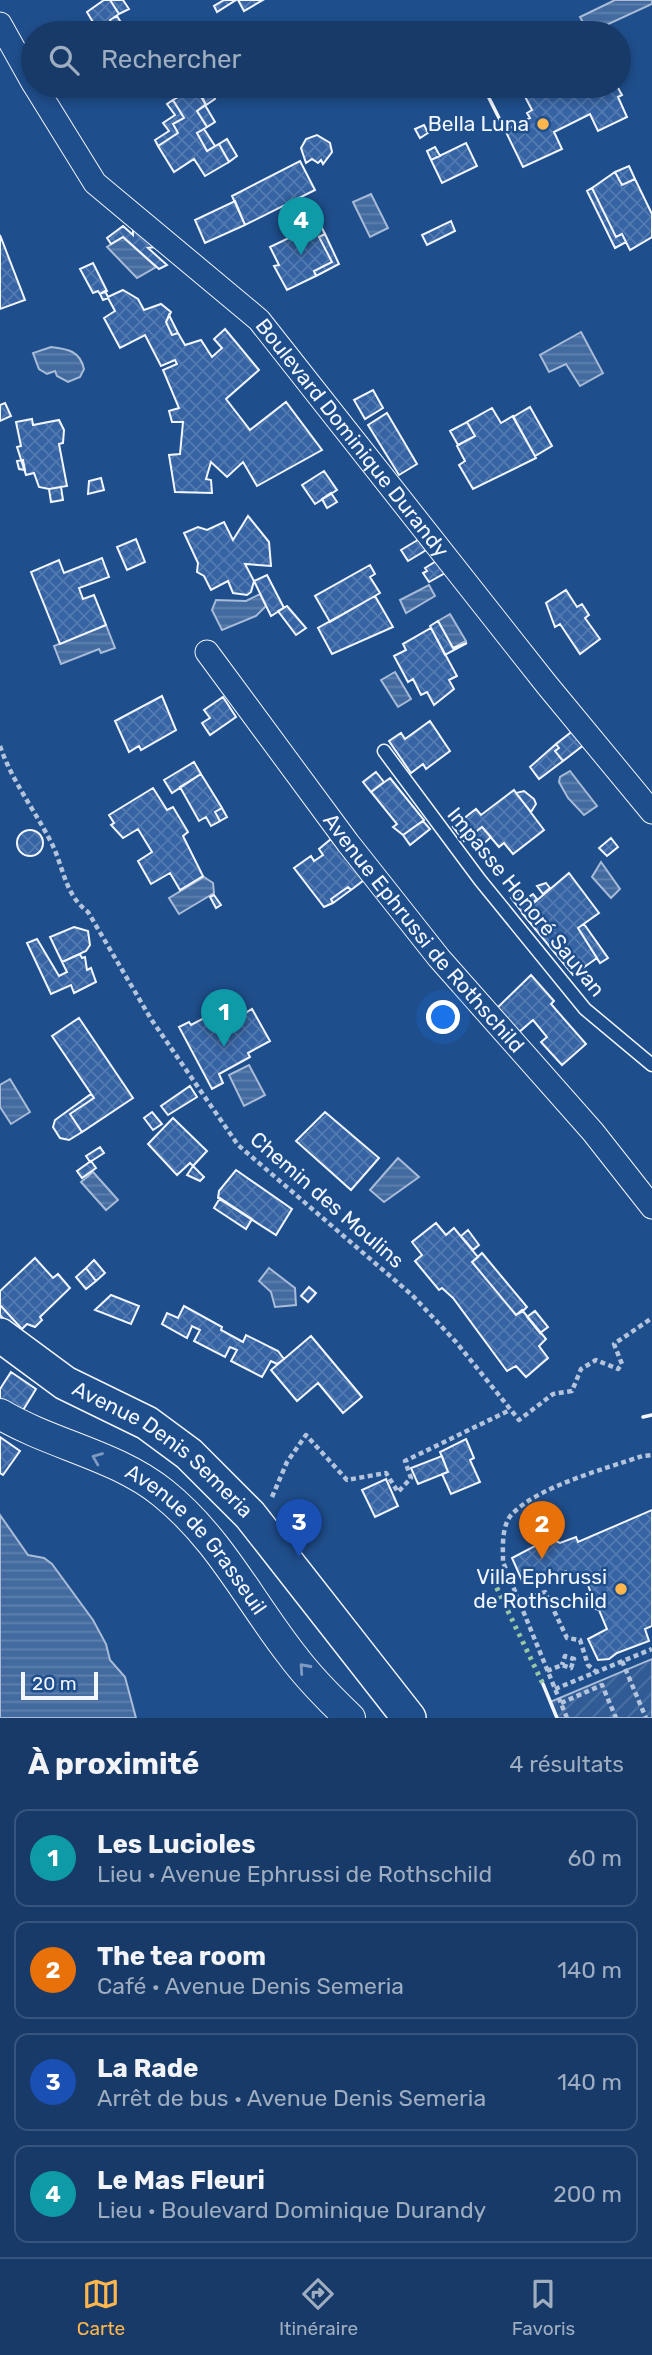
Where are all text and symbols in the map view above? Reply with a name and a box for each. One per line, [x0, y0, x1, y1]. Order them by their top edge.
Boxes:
search box [21, 21, 631, 98]
icon: search [45, 41, 83, 79]
text: Rechercher [101, 44, 241, 75]
place label: Bella Luna [428, 111, 529, 136]
marker: Bella Luna [535, 116, 551, 132]
pin: 4 [278, 197, 324, 255]
street label: Boulevard Dominique Durandy [251, 313, 455, 562]
street label: Impasse Honoré Sauvan [442, 802, 610, 1001]
street label: Avenue Ephrussi de Rothschild [318, 808, 530, 1058]
pin: 1 [201, 989, 247, 1047]
your location [426, 1000, 460, 1034]
street label: Chemin des Moulins [245, 1126, 409, 1273]
street label: Avenue Denis Semeria [69, 1376, 258, 1523]
one-way arrow [92, 1452, 104, 1466]
street label: Avenue de Grasseuil [121, 1459, 272, 1619]
pin: 3 [276, 1499, 322, 1557]
pin: 2 [519, 1501, 565, 1559]
place label: Villa Ephrussi de Rothschild [473, 1564, 607, 1613]
marker: Villa Ephrussi de Rothschild [613, 1581, 629, 1597]
one-way arrow [299, 1663, 312, 1676]
scale bar [21, 1669, 98, 1701]
text: 20 m [32, 1672, 77, 1695]
text: À proximité [28, 1746, 199, 1782]
text: 4 résultats [509, 1750, 624, 1778]
text: Les Lucioles [97, 1829, 256, 1860]
text: 1 [47, 1844, 59, 1872]
text: 60 m [567, 1844, 622, 1872]
text: Lieu · Avenue Ephrussi de Rothschild [97, 1860, 492, 1888]
text: The tea room [97, 1941, 266, 1972]
text: 2 [46, 1956, 60, 1984]
text: 140 m [557, 1956, 622, 1984]
text: Café · Avenue Denis Semeria [97, 1972, 404, 2000]
text: La Rade [97, 2053, 199, 2084]
text: 3 [45, 2068, 61, 2096]
text: 140 m [557, 2068, 622, 2096]
text: Arrêt de bus · Avenue Denis Semeria [97, 2084, 486, 2112]
text: Le Mas Fleuri [97, 2165, 265, 2196]
text: 4 [45, 2180, 61, 2208]
text: 200 m [553, 2180, 622, 2208]
text: Lieu · Boulevard Dominique Durandy [97, 2196, 486, 2224]
tab: Carte [77, 2275, 125, 2340]
tab: Itinéraire [279, 2275, 358, 2340]
tab: Favoris [512, 2275, 575, 2340]

